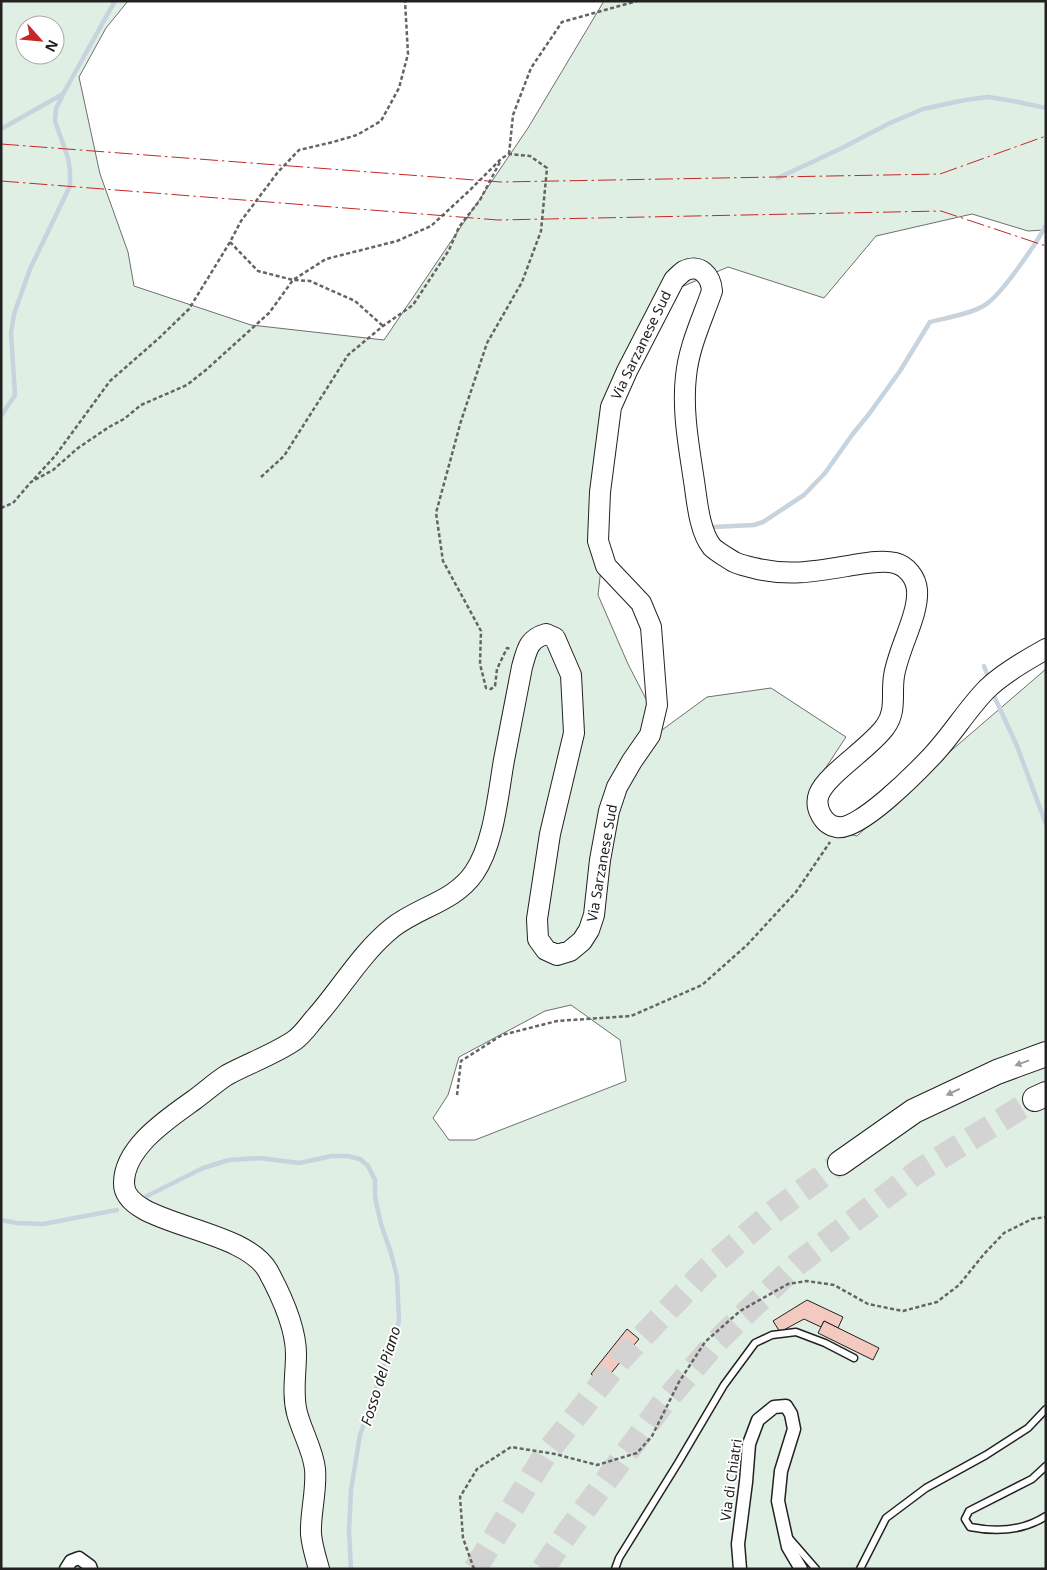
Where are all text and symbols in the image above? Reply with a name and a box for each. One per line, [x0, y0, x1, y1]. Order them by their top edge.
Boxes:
north arrow [15, 15, 65, 65]
text: N [41, 37, 63, 56]
street label: Via Sarzanese Sud [606, 287, 675, 402]
street label: Via Sarzanese Sud [582, 803, 621, 923]
one-way arrow [1014, 1060, 1029, 1067]
one-way arrow [946, 1089, 960, 1097]
water label: Fosso del Piano [355, 1324, 405, 1428]
street label: Via di Chiatri [715, 1438, 746, 1522]

